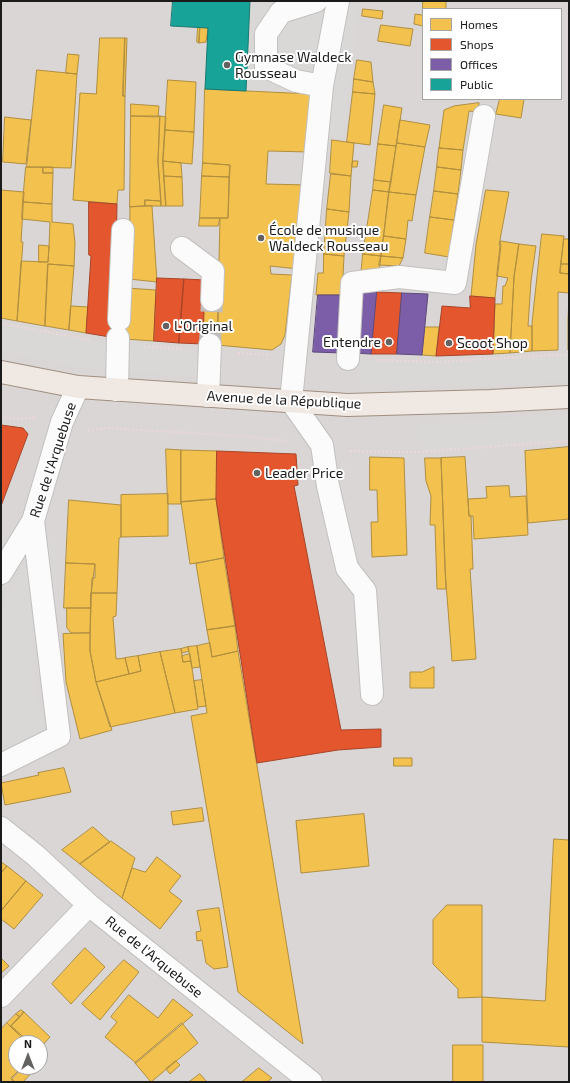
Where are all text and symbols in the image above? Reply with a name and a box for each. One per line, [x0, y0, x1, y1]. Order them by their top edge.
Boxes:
legend [422, 8, 562, 100]
text: Homes [460, 17, 498, 31]
text: Shops [460, 37, 494, 51]
place label: Gymnase Waldeck Rousseau [235, 49, 351, 82]
text: Offices [460, 57, 497, 71]
marker: Gymnase Waldeck Rousseau [222, 60, 232, 70]
text: Public [460, 77, 493, 91]
place label: École de musique Waldeck Rousseau [269, 222, 389, 254]
marker: École de musique Waldeck Rousseau [256, 233, 266, 243]
place label: L'Original [174, 318, 233, 334]
marker: L'Original [161, 321, 171, 331]
place label: Entendre [323, 334, 381, 350]
place label: Scoot Shop [457, 335, 528, 351]
marker: Entendre [384, 337, 394, 347]
marker: Scoot Shop [444, 338, 454, 348]
street label: Avenue de la République [206, 388, 362, 412]
street label: Rue de l'Arquebuse [26, 400, 80, 520]
place label: Leader Price [265, 465, 343, 481]
marker: Leader Price [252, 468, 262, 478]
street label: Rue de l'Arquebuse [102, 913, 206, 1001]
north arrow [8, 1035, 48, 1075]
text: N [24, 1037, 32, 1050]

